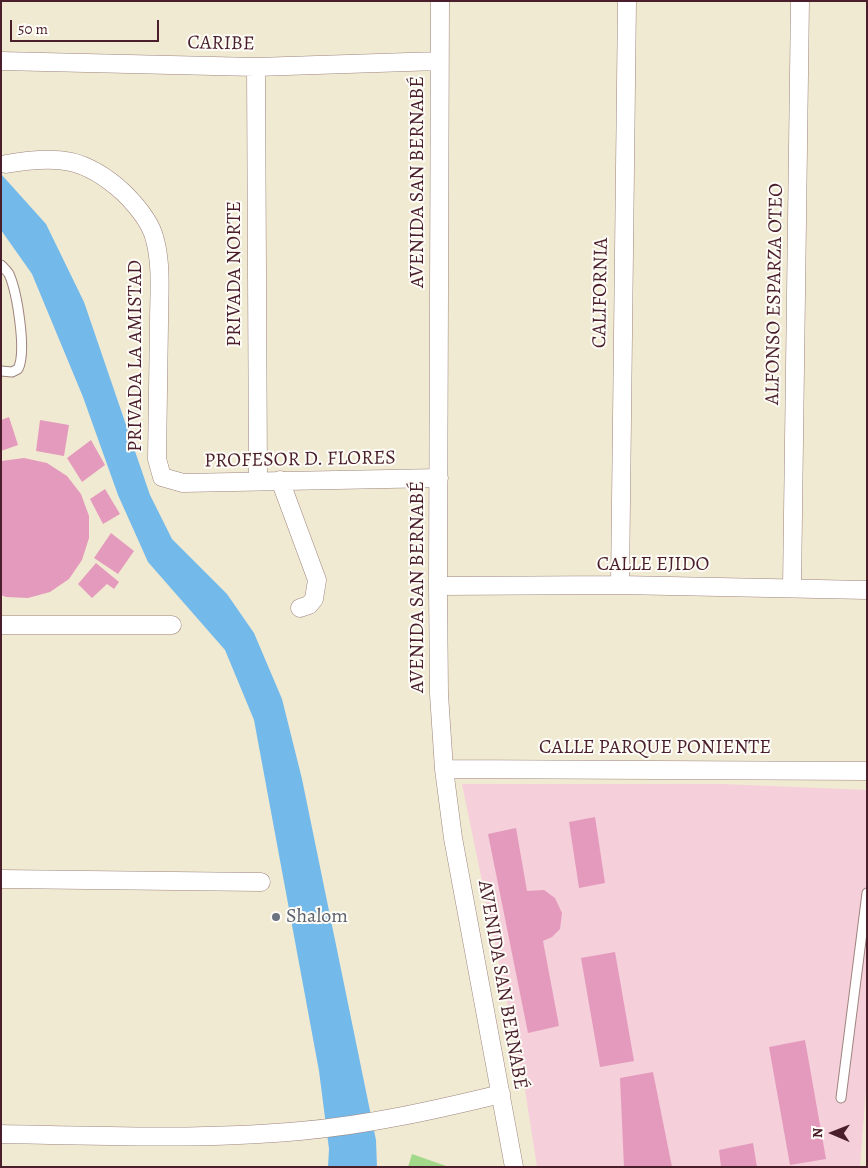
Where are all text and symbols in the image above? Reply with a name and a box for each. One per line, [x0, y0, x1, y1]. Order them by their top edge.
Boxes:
scale bar [12, 10, 161, 42]
text: 50 m [18, 19, 48, 39]
street label: CARIBE [187, 31, 255, 57]
street label: AVENIDA SAN BERNABÉ [406, 76, 430, 288]
street label: ALFONSO ESPARZA OTEO [761, 183, 789, 405]
street label: PRIVADA NORTE [223, 201, 247, 347]
street label: CALIFORNIA [588, 238, 614, 348]
street label: PRIVADA LA AMISTAD [124, 260, 148, 452]
street label: PROFESOR D. FLORES [204, 446, 396, 474]
street label: AVENIDA SAN BERNABÉ [406, 481, 430, 693]
street label: CALLE EJIDO [597, 553, 709, 577]
street label: CALLE PARQUE PONIENTE [539, 736, 771, 760]
street label: AVENIDA SAN BERNABÉ [472, 878, 532, 1092]
place label: Shalom [286, 905, 348, 929]
marker: Shalom [270, 911, 282, 923]
north arrow [808, 1108, 858, 1158]
text: N [808, 1127, 827, 1138]

